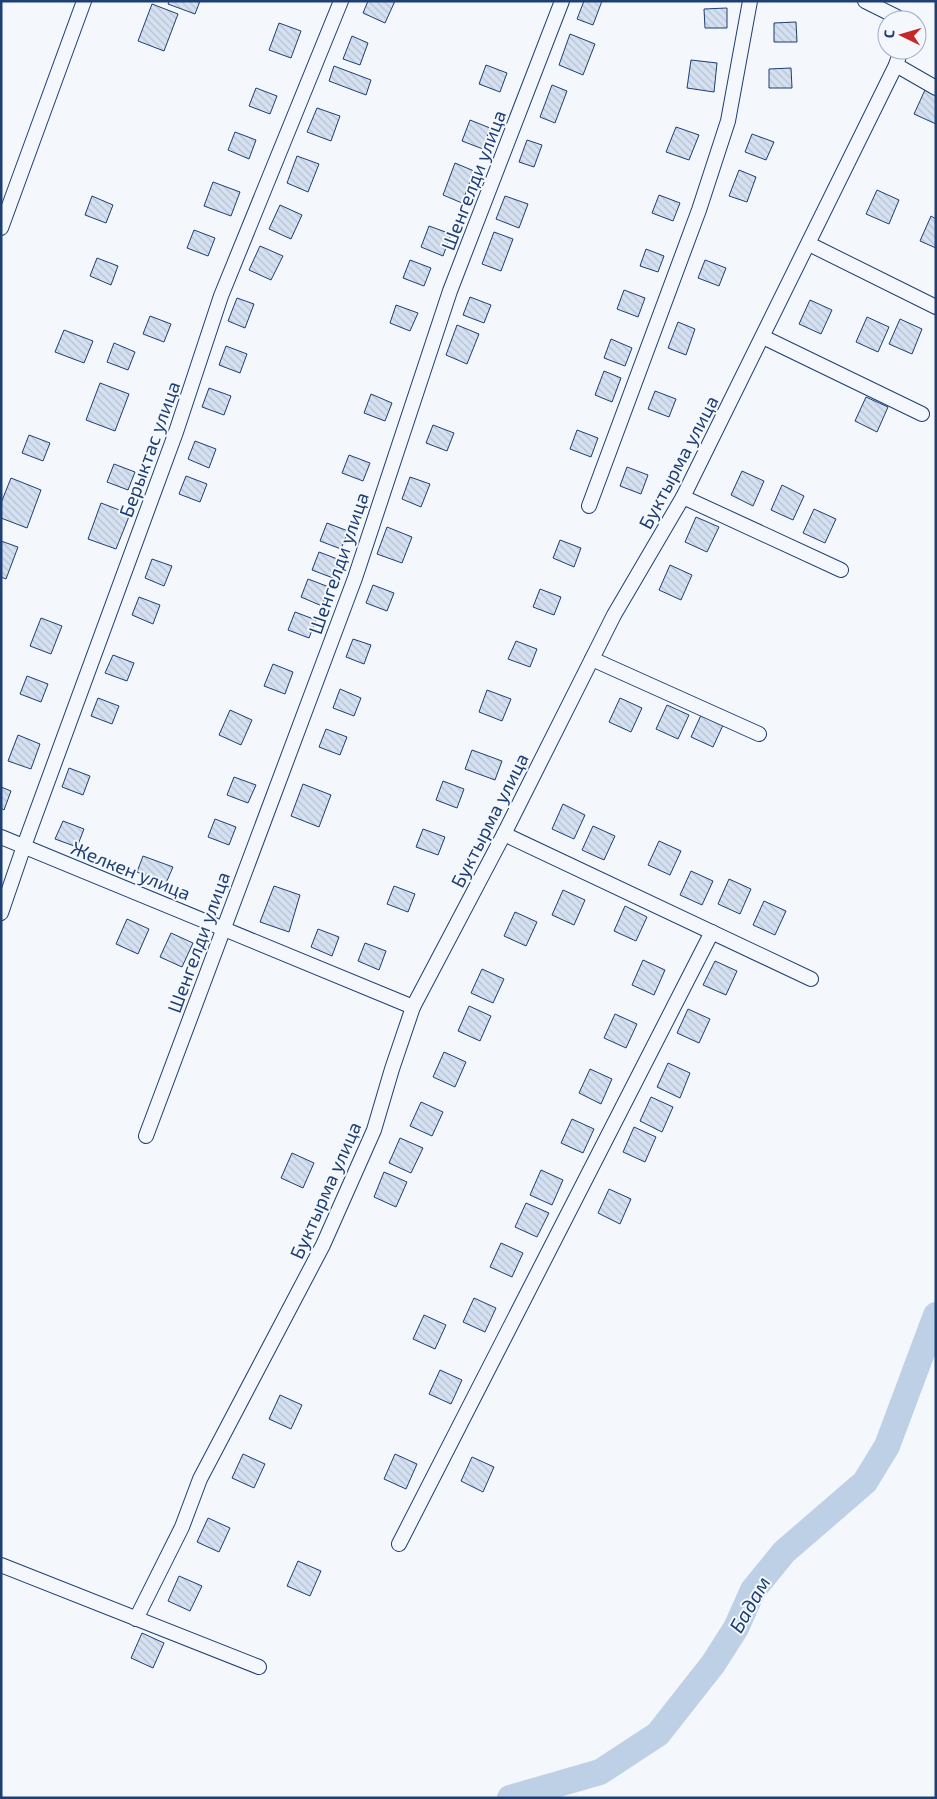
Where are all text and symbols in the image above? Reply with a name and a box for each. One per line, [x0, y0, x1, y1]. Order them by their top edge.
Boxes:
north arrow [877, 10, 927, 60]
text: С [880, 29, 897, 39]
street label: Шенгелди улица [436, 107, 511, 254]
street label: Берыктас улица [114, 378, 185, 520]
street label: Буктырма улица [633, 391, 724, 533]
street label: Шенгелди улица [303, 489, 374, 637]
street label: Буктырма улица [445, 749, 534, 891]
street label: Желкен улица [68, 836, 194, 905]
street label: Шенгелди улица [162, 868, 235, 1016]
street label: Буктырма улица [284, 1118, 366, 1263]
water label: Бадам [723, 1572, 775, 1636]

